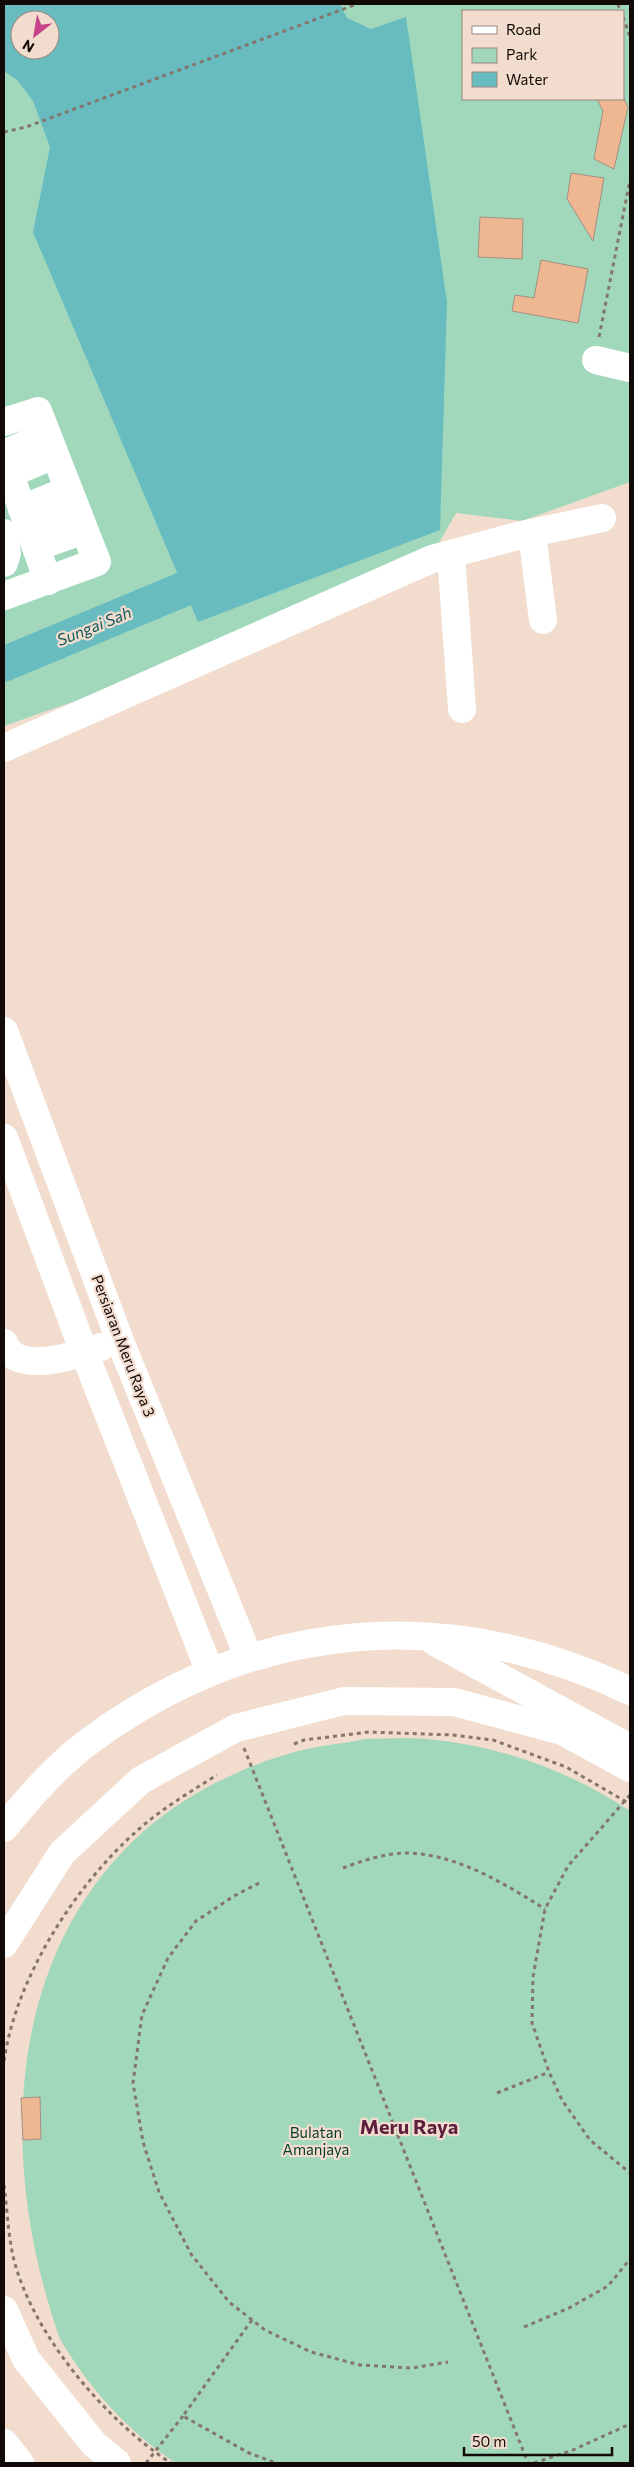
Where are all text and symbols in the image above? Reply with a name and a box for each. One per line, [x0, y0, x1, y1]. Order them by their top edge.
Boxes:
north arrow [10, 10, 60, 60]
legend [462, 10, 624, 100]
text: Road [506, 20, 541, 38]
text: N [19, 37, 37, 57]
text: Park [506, 45, 537, 63]
text: Water [506, 70, 548, 88]
water label: Sungai Sah [54, 602, 134, 649]
street label: Persiaran Meru Raya 3 [89, 1272, 159, 1419]
district label: Meru Raya [360, 2114, 458, 2138]
park label: Bulatan Amanjaya [283, 2123, 349, 2158]
scale bar [464, 2424, 612, 2456]
text: 50 m [472, 2432, 506, 2450]

